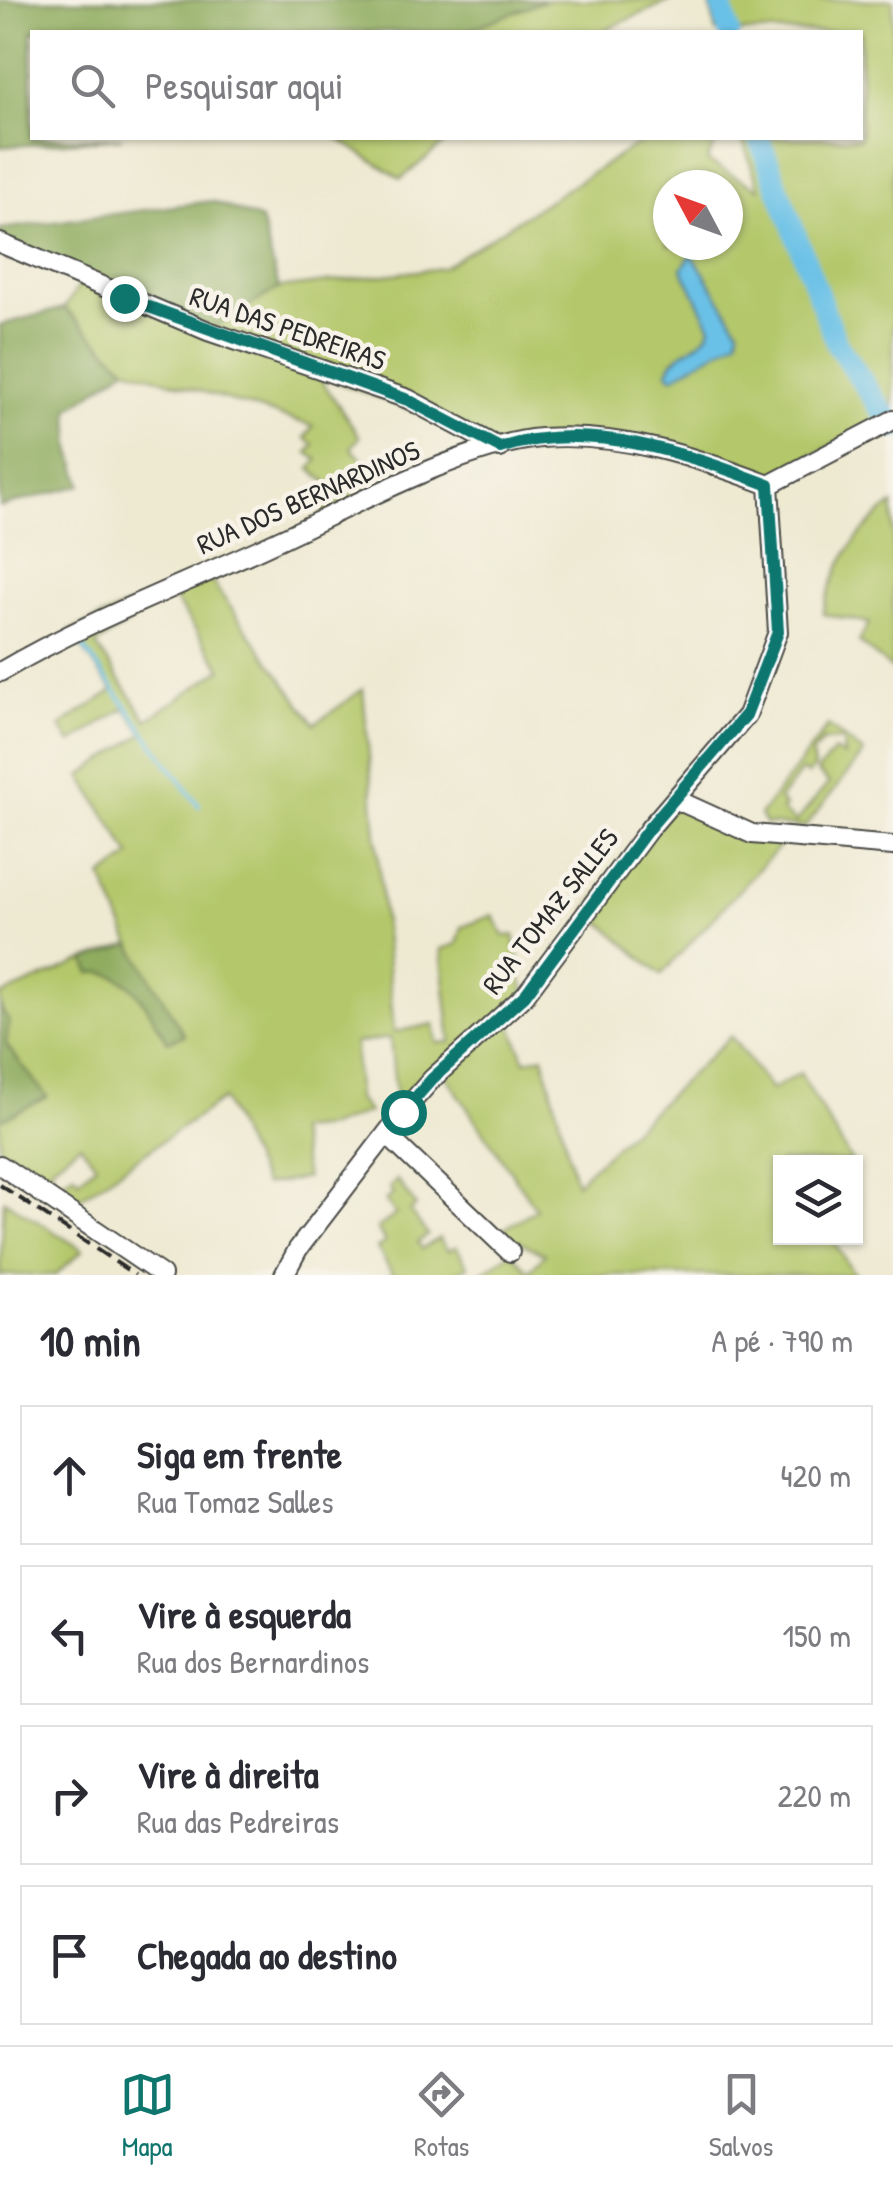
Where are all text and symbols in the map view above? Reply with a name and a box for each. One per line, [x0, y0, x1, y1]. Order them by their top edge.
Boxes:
search box [30, 30, 863, 140]
icon: search [65, 58, 120, 113]
text: Pesquisar aqui [145, 59, 343, 111]
north arrow [653, 170, 743, 260]
route end [102, 276, 148, 322]
street label: RUA DAS PEDREIRAS [185, 277, 391, 379]
street label: RUA DOS BERNARDINOS [191, 431, 426, 563]
street label: RUA TOMAZ SALLES [473, 820, 627, 1002]
route start [381, 1090, 427, 1136]
map controls [773, 1155, 863, 1245]
button: layers [773, 1155, 863, 1245]
text: 10 min [40, 1312, 141, 1369]
text: A pé · 790 m [711, 1319, 853, 1362]
text: Siga em frente [137, 1428, 342, 1480]
icon: ahead [42, 1448, 97, 1503]
text: 420 m [781, 1454, 851, 1497]
text: Rua Tomaz Salles [137, 1480, 334, 1523]
text: Vire à esquerda [137, 1588, 351, 1640]
icon: left [42, 1608, 97, 1663]
text: 150 m [782, 1614, 851, 1657]
text: Rua dos Bernardinos [137, 1640, 369, 1683]
text: Vire à direita [137, 1748, 319, 1800]
icon: right [42, 1768, 97, 1823]
text: 220 m [778, 1774, 851, 1817]
text: Rua das Pedreiras [137, 1800, 339, 1843]
icon: arrive [42, 1928, 97, 1983]
text: Chegada ao destino [137, 1929, 397, 1981]
tab: Mapa [120, 2067, 175, 2165]
tab: Rotas [414, 2067, 469, 2165]
tab: Salvos [709, 2067, 773, 2165]

